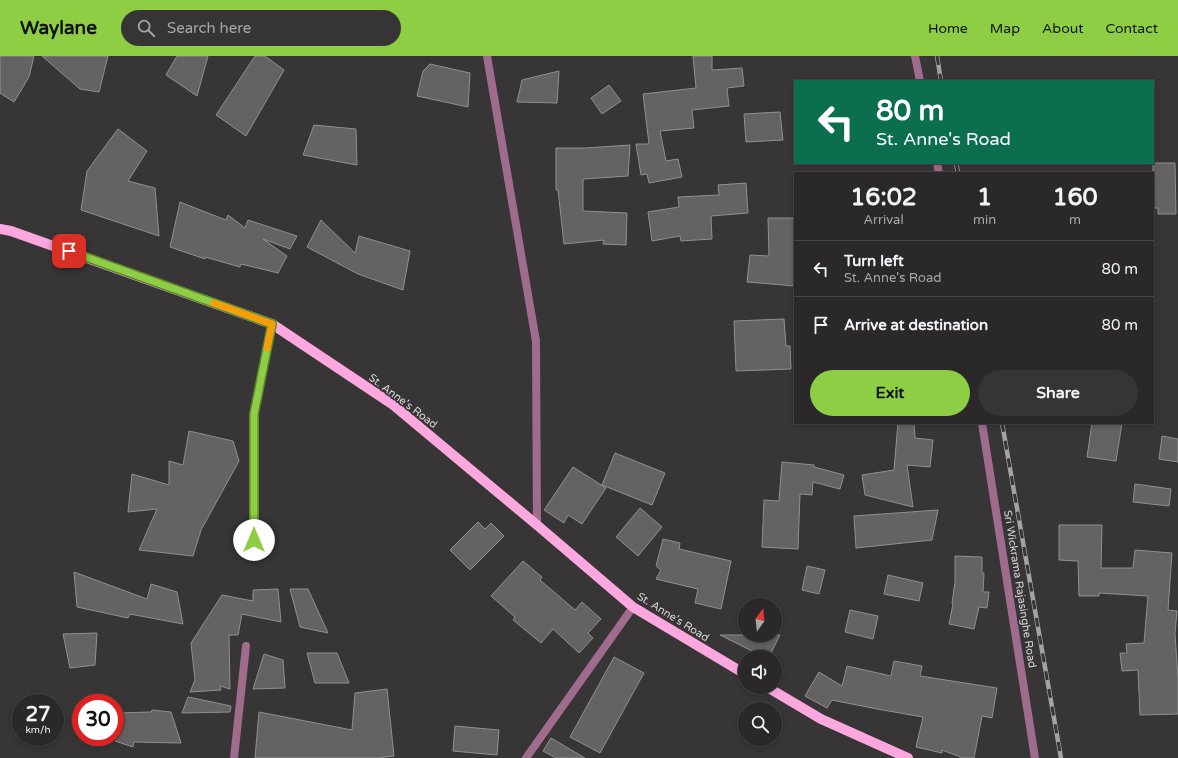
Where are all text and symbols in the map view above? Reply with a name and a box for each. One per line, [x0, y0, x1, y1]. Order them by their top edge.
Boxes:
search box [121, 10, 401, 46]
text: Waylane [20, 17, 97, 39]
icon: search [135, 17, 157, 39]
text: Search here [167, 19, 251, 37]
text: Home [928, 20, 968, 37]
text: Map [990, 20, 1020, 37]
text: About [1042, 20, 1084, 37]
text: Contact [1106, 20, 1158, 37]
text: 80 m [876, 94, 944, 128]
icon: left [810, 96, 862, 148]
text: St. Anne's Road [876, 128, 1011, 150]
text: 16:02 [850, 183, 917, 212]
text: 1 [977, 183, 992, 212]
text: 160 [1052, 183, 1098, 212]
text: Arrival [863, 212, 904, 228]
text: min [973, 212, 996, 228]
text: m [1069, 212, 1081, 228]
pin [52, 234, 86, 268]
icon: arrive [58, 240, 80, 262]
text: Turn left [844, 252, 904, 270]
icon: left [810, 258, 832, 280]
text: 80 m [1101, 260, 1138, 278]
text: St. Anne's Road [844, 270, 941, 286]
icon: arrive [810, 314, 832, 336]
text: Arrive at destination [844, 316, 988, 334]
text: 80 m [1101, 316, 1138, 334]
button: Exit [810, 370, 970, 416]
button: Share [978, 370, 1138, 416]
street label: St. Anne's Road [366, 371, 440, 431]
street label: Sri Wickrama Rajasinghe Road [1001, 509, 1039, 669]
position arrow [233, 519, 275, 561]
street label: St. Anne's Road [635, 590, 711, 644]
north arrow [738, 598, 782, 642]
map controls [738, 598, 782, 746]
button: sound [738, 650, 782, 694]
speed limit sign: 30 [72, 694, 124, 746]
button: search [738, 702, 782, 746]
text: 27 [25, 703, 51, 727]
text: km/h [25, 724, 51, 736]

